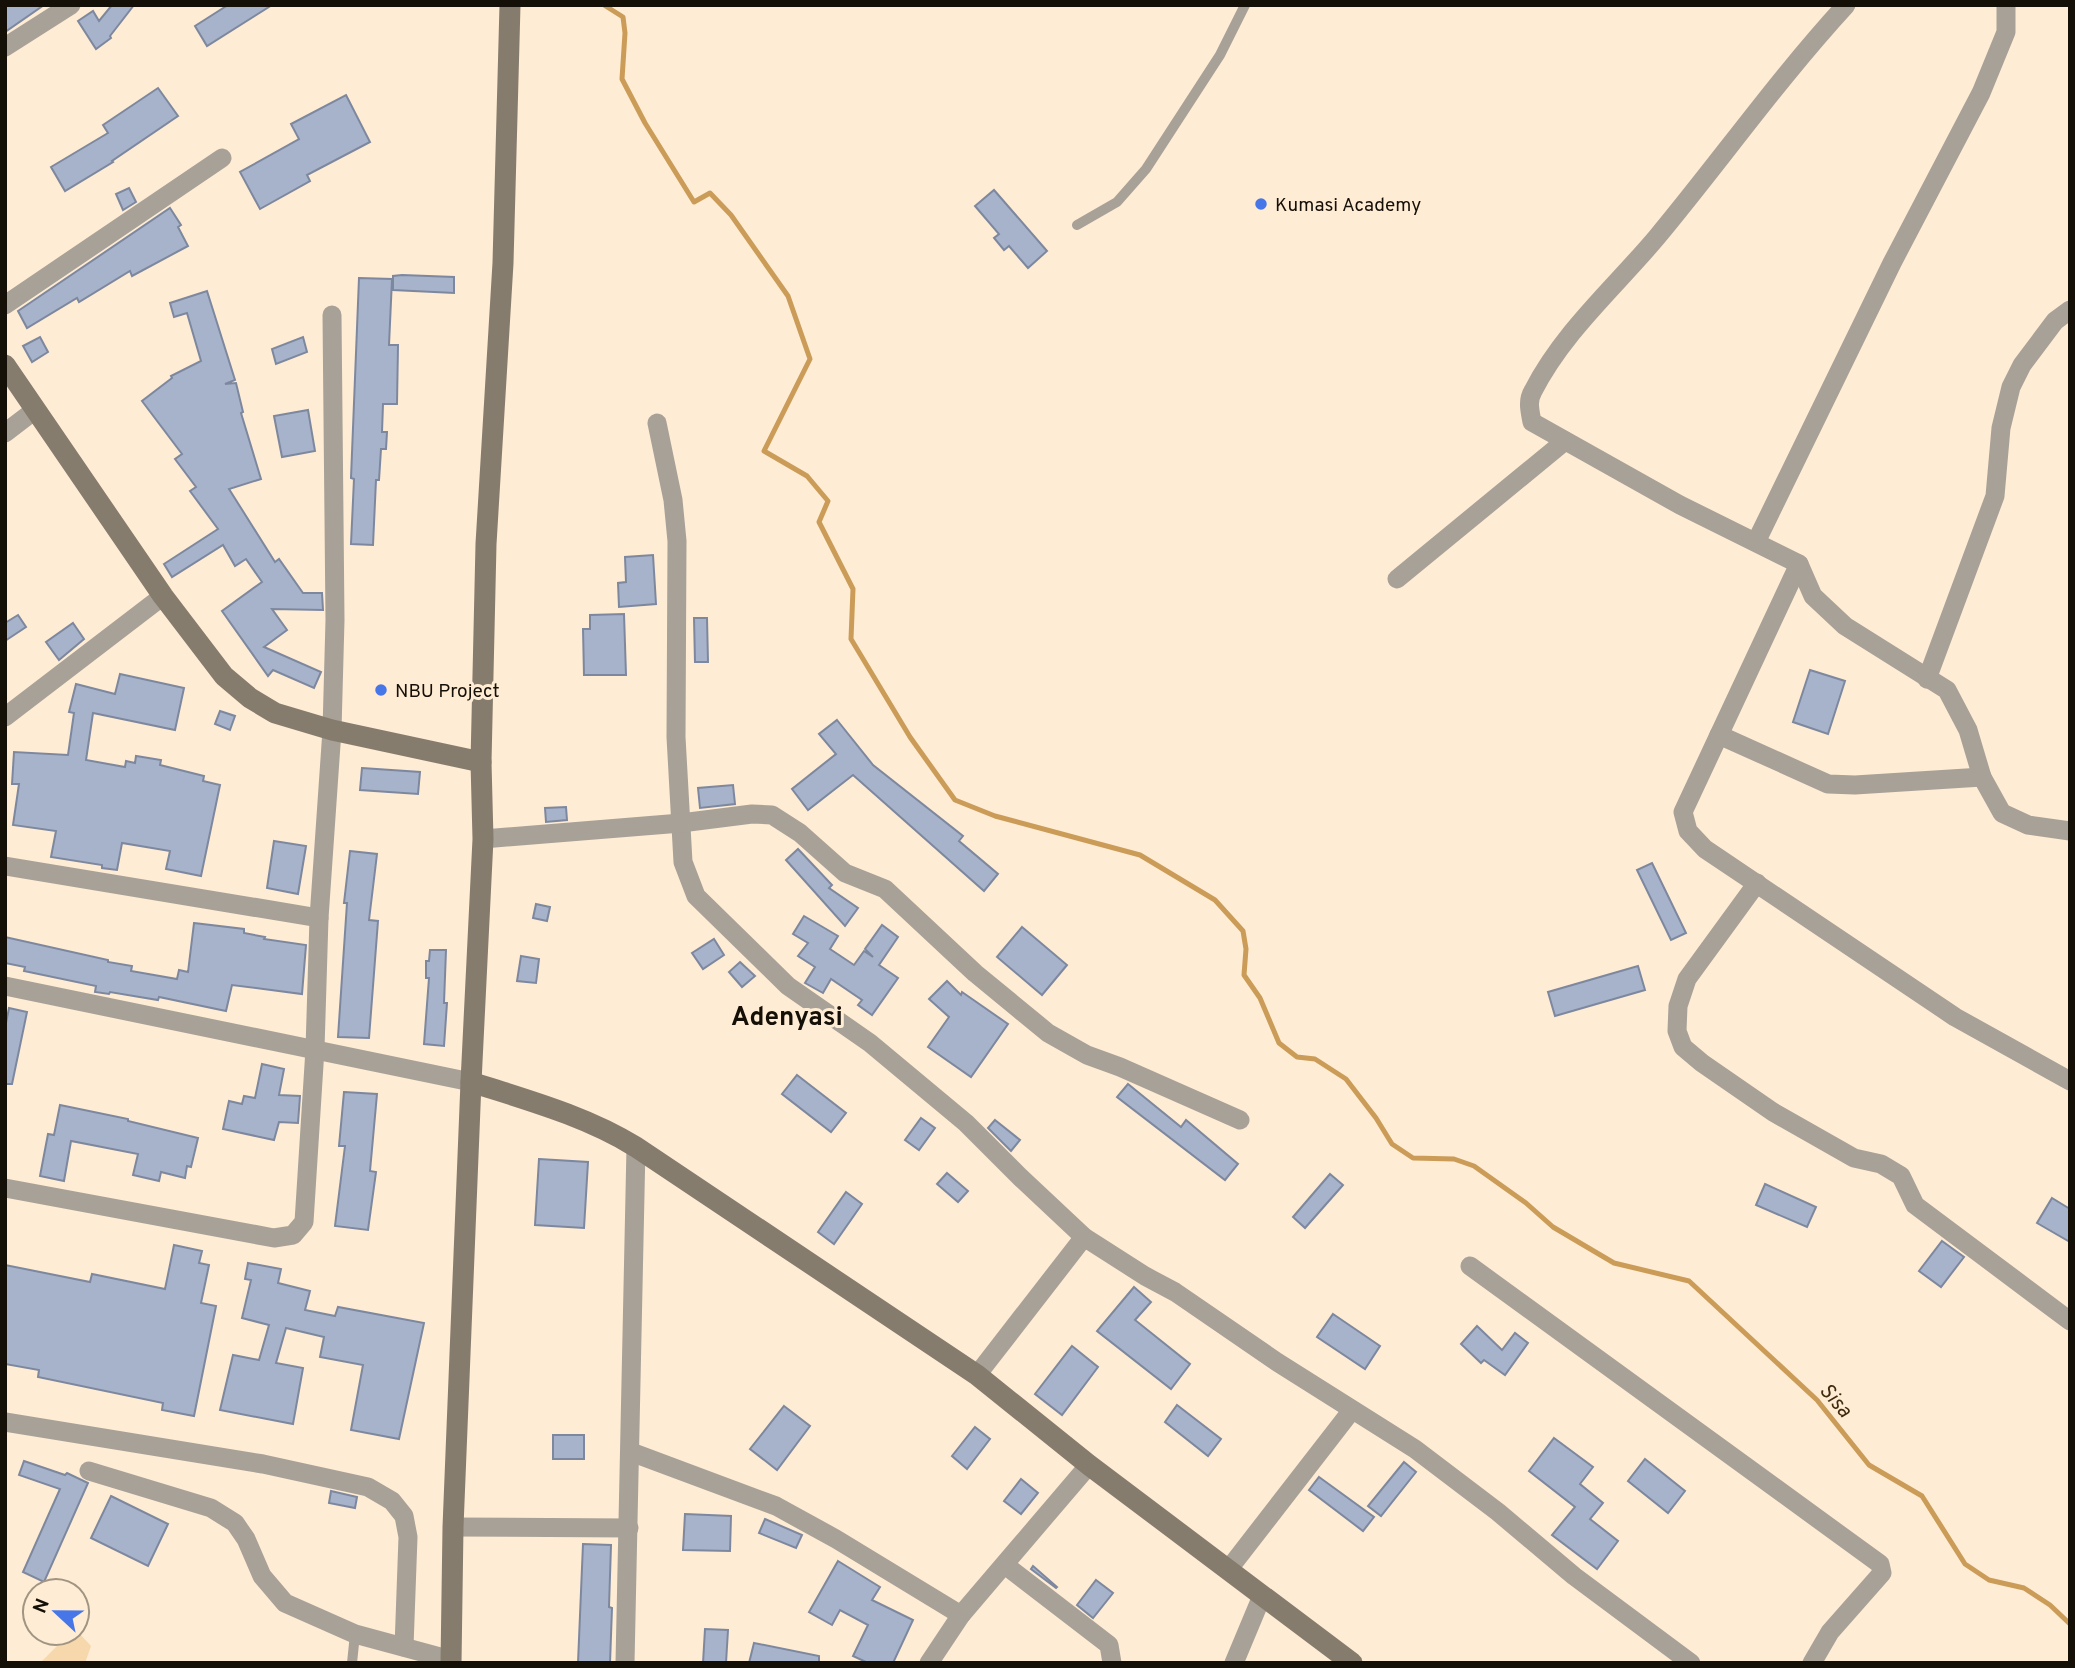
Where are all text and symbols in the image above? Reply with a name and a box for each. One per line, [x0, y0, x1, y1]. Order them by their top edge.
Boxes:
place label: Kumasi Academy [1275, 194, 1421, 218]
marker: Kumasi Academy [1253, 196, 1269, 212]
place label: NBU Project [395, 680, 500, 704]
marker: NBU Project [373, 682, 389, 698]
district label: Adenyasi [731, 1002, 843, 1035]
water label: Sisa [1812, 1378, 1857, 1424]
north arrow [21, 1577, 91, 1647]
text: N [28, 1596, 56, 1617]

